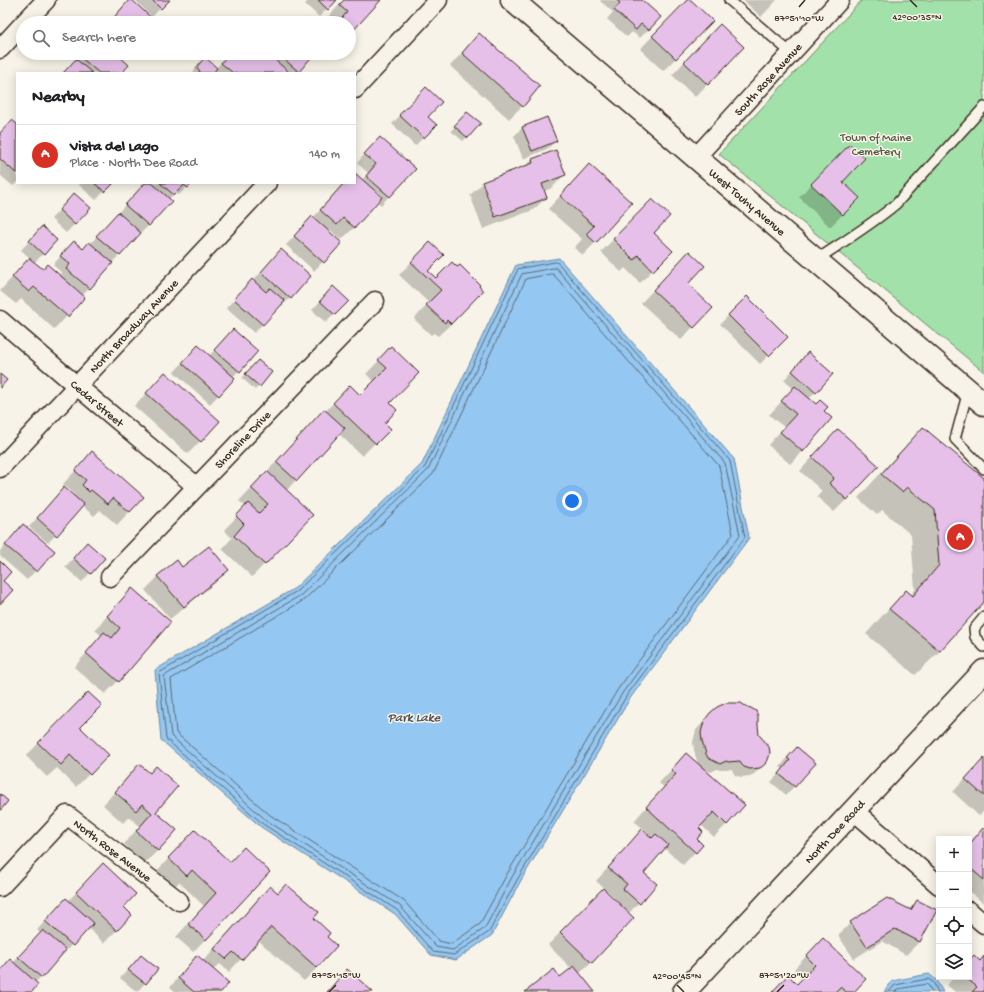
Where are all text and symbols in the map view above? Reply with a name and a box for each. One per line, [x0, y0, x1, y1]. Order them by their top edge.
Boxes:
text: 42°00'35"N [892, 12, 942, 24]
text: 87°51'10"W [774, 13, 824, 25]
search box [16, 16, 356, 60]
icon: search [30, 27, 52, 49]
text: Search here [62, 29, 136, 47]
street label: South Rose Avenue [732, 40, 807, 120]
text: Nearby [32, 88, 85, 108]
park label: Town of Maine Cemetery [840, 132, 912, 160]
text: Vista del Lago [70, 138, 159, 156]
text: A [41, 147, 49, 162]
text: 140 m [309, 147, 340, 162]
text: Place · North Dee Road [70, 156, 197, 171]
street label: West Touhy Avenue [705, 166, 788, 240]
street label: North Broadway Avenue [87, 277, 183, 377]
street label: Cedar Street [66, 378, 127, 432]
street label: Shoreline Drive [213, 408, 275, 472]
your location [562, 491, 582, 511]
pin: A [947, 522, 973, 552]
water label: Park Lake [388, 711, 441, 726]
street label: North Dee Road [803, 797, 869, 867]
street label: North Rose Avenue [70, 817, 154, 887]
map controls [936, 836, 972, 980]
button: + [936, 836, 972, 872]
button: − [936, 872, 972, 908]
button: locate [936, 908, 972, 944]
button: layers [936, 944, 972, 980]
text: 87°51'15"W [312, 970, 361, 982]
text: 87°51'20"W [759, 970, 810, 982]
text: 42°00'45"N [653, 971, 702, 983]

